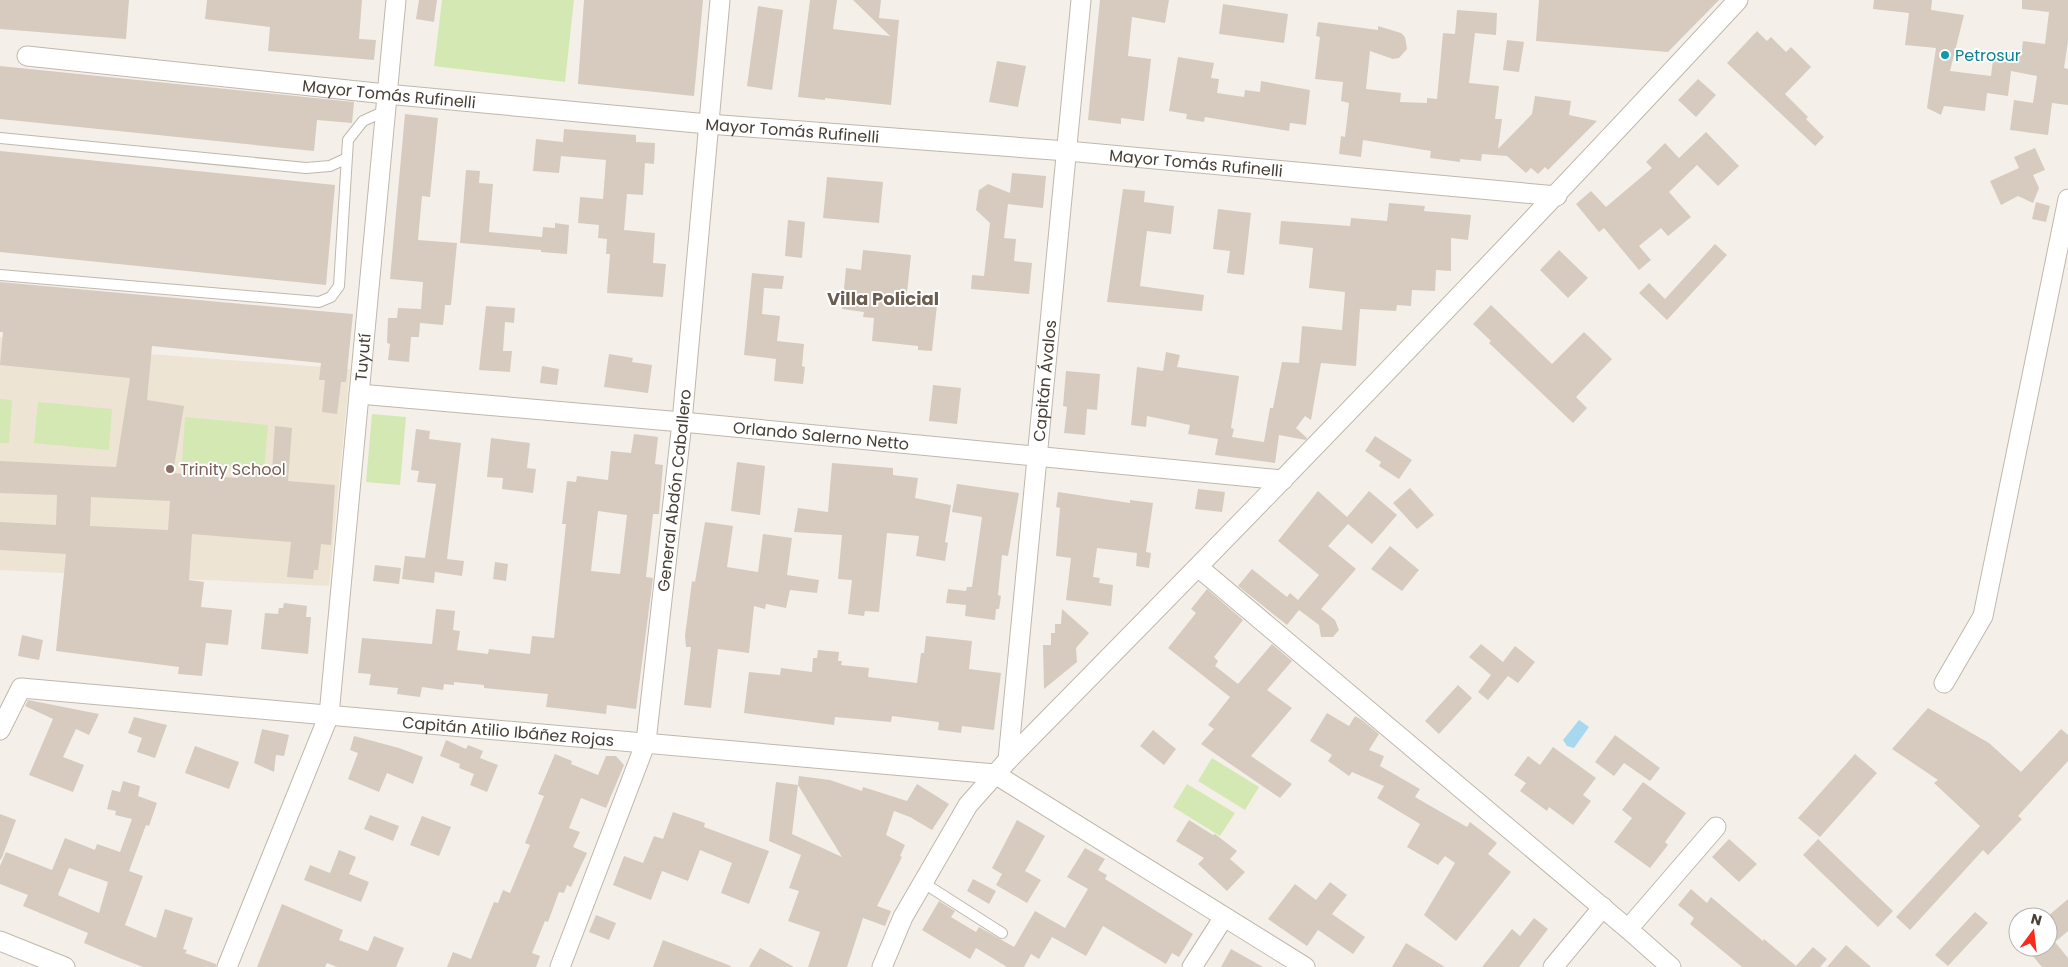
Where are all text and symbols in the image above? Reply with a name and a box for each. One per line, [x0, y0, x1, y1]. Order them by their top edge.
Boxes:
place label: Petrosur [1955, 44, 2021, 67]
marker: Petrosur [1939, 49, 1951, 61]
street label: Mayor Tomás Rufinelli [301, 74, 477, 114]
street label: Mayor Tomás Rufinelli [705, 113, 880, 149]
street label: Mayor Tomás Rufinelli [1108, 144, 1284, 183]
district label: Villa Policial [827, 286, 939, 311]
street label: Capitán Ávalos [1028, 319, 1062, 443]
street label: Tuyutí [349, 332, 377, 382]
street label: General Abdón Caballero [652, 388, 697, 593]
street label: Orlando Salerno Netto [732, 416, 910, 456]
place label: Trinity School [180, 458, 286, 481]
marker: Trinity School [164, 463, 176, 475]
street label: Capitán Atilio Ibáñez Rojas [401, 711, 615, 752]
north arrow [2008, 907, 2058, 957]
text: N [2029, 908, 2044, 930]

